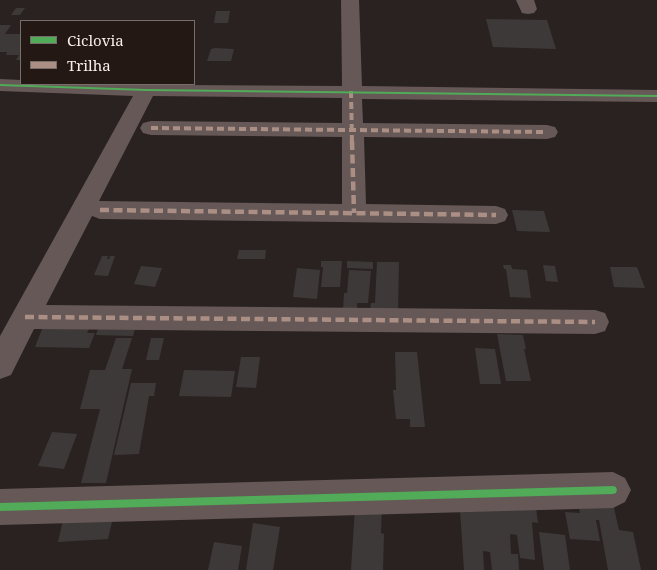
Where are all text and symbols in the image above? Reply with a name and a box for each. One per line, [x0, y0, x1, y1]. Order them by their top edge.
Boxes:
legend [20, 20, 195, 85]
text: Ciclovia [67, 30, 124, 50]
text: Trilha [67, 55, 111, 75]

